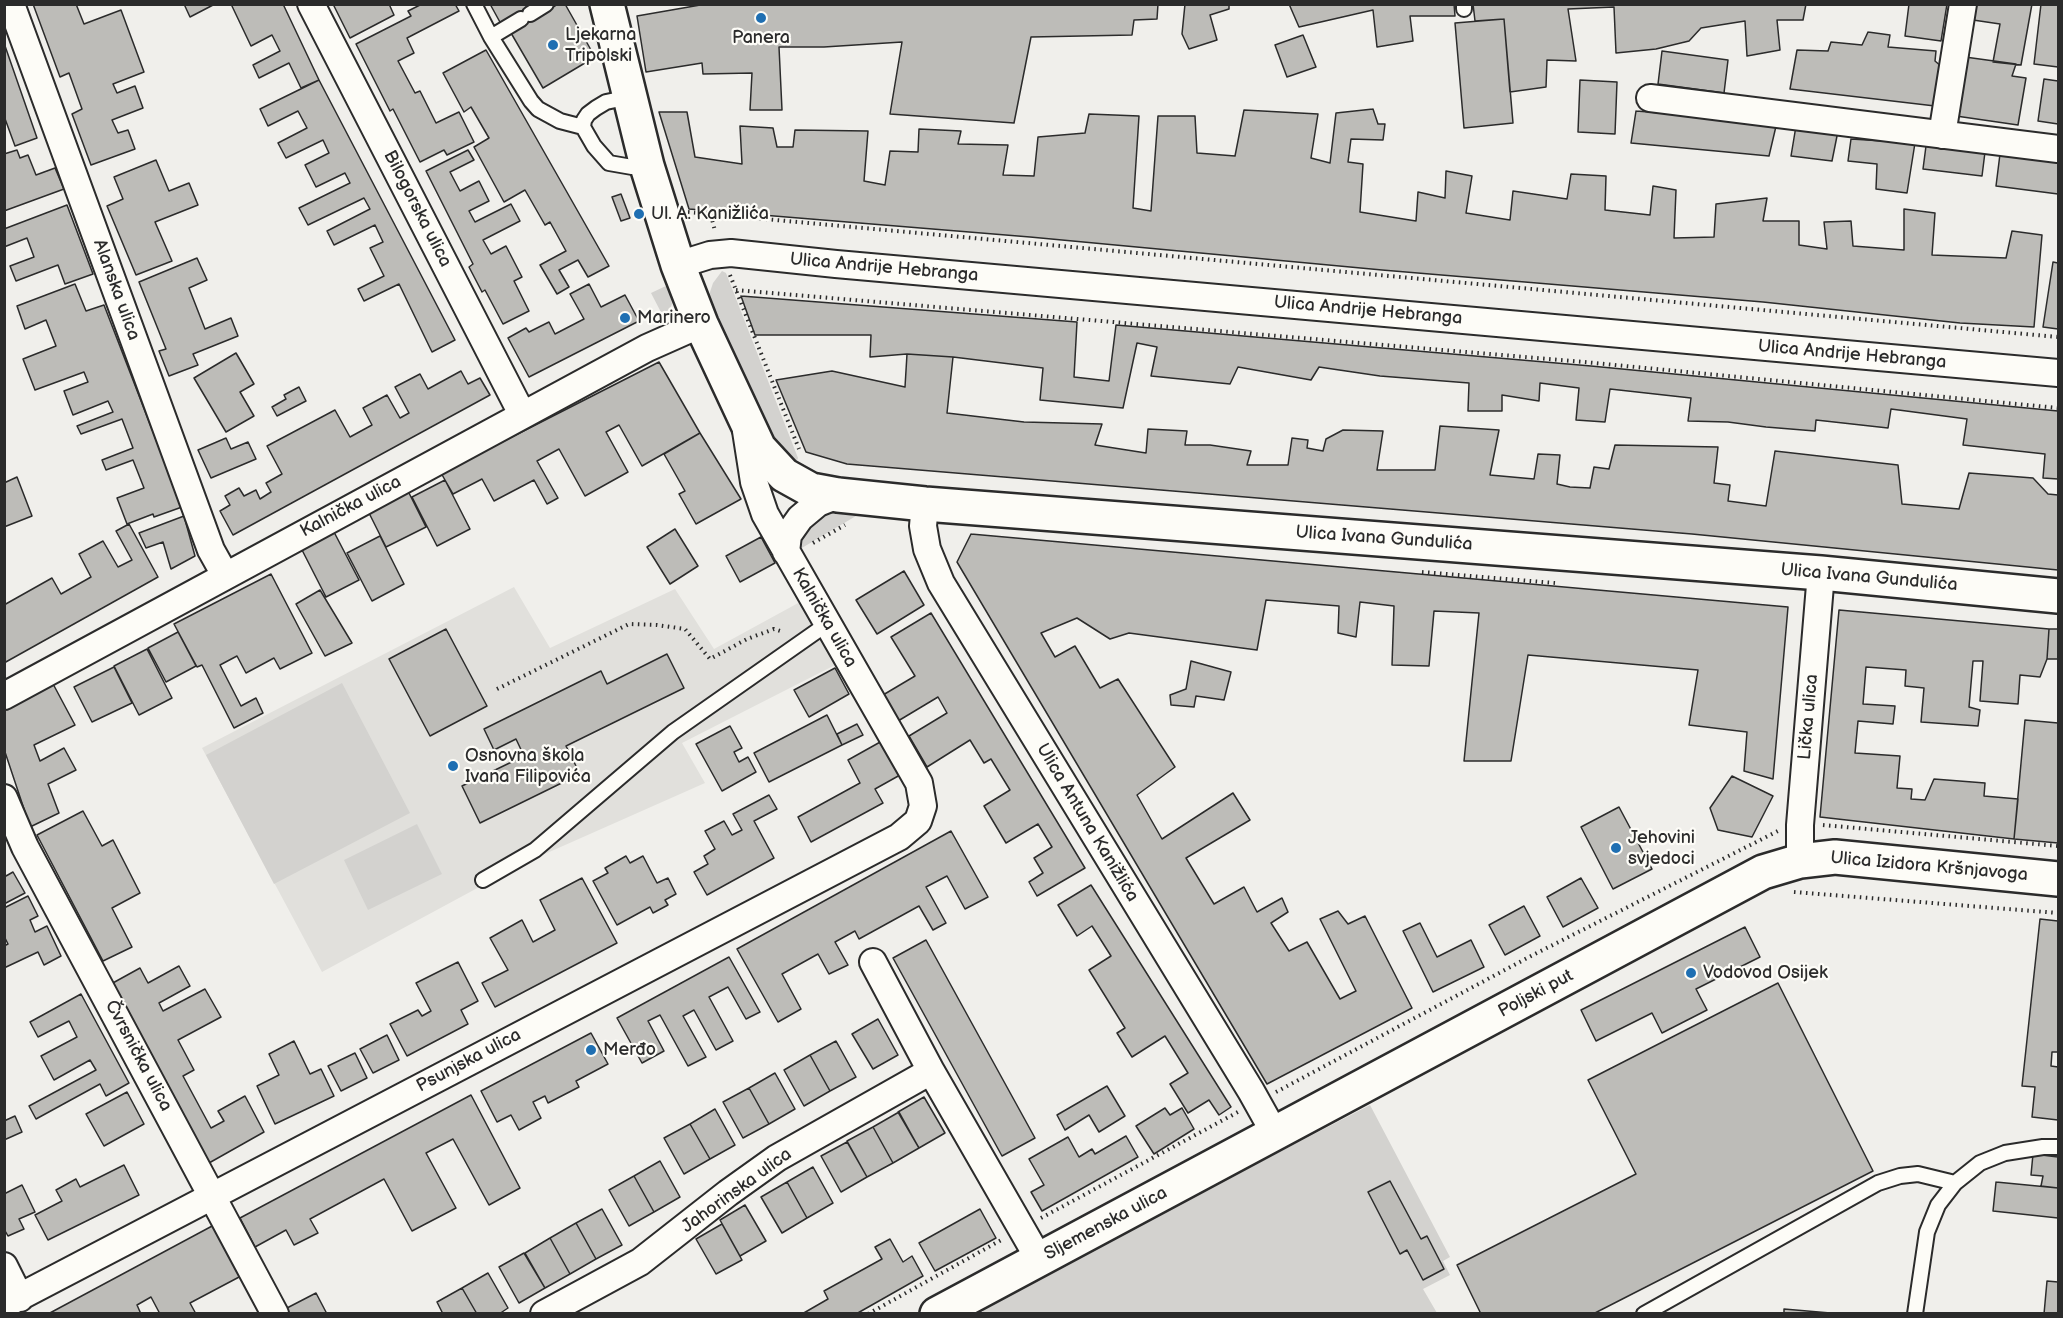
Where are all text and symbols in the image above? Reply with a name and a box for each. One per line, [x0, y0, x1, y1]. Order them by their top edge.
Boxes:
marker: Panera [754, 11, 768, 25]
place label: Ljekarna Tripolski [565, 24, 636, 66]
place label: Panera [732, 27, 790, 49]
marker: Ljekarna Tripolski [546, 38, 560, 52]
street label: Bilogorska ulica [378, 147, 456, 271]
place label: Ul. A. Kanižlića [651, 203, 769, 225]
marker: Ul. A. Kanižlića [632, 207, 646, 221]
street label: Alanska ulica [88, 237, 144, 343]
street label: Ulica Andrije Hebranga [789, 249, 979, 287]
street label: Ulica Andrije Hebranga [1273, 292, 1463, 330]
place label: Marinero [637, 307, 711, 329]
marker: Marinero [618, 311, 632, 325]
street label: Ulica Andrije Hebranga [1757, 336, 1947, 374]
street label: Kalnička ulica [297, 471, 405, 543]
street label: Ulica Ivana Gundulića [1295, 522, 1473, 556]
street label: Ulica Ivana Gundulića [1780, 560, 1958, 596]
street label: Kalnička ulica [787, 564, 861, 672]
street label: Lička ulica [1795, 673, 1823, 761]
street label: Ulica Antuna Kanižlića [1031, 740, 1143, 906]
place label: Osnovna škola Ivana Filipovića [465, 745, 591, 788]
marker: Osnovna škola Ivana Filipovića [446, 759, 460, 773]
place label: Jehovini svjedoci [1628, 827, 1695, 870]
marker: Jehovini svjedoci [1609, 841, 1623, 855]
street label: Ulica Izidora Kršnjavoga [1829, 848, 2029, 886]
place label: Vodovod Osijek [1703, 962, 1828, 984]
street label: Poljski put [1495, 965, 1577, 1023]
marker: Vodovod Osijek [1684, 966, 1698, 980]
street label: Čvrsnička ulica [100, 997, 176, 1115]
street label: Psunjska ulica [413, 1024, 525, 1098]
place label: Merđo [603, 1039, 656, 1061]
marker: Merđo [584, 1043, 598, 1057]
street label: Jahorinska ulica [678, 1144, 796, 1238]
street label: Sljemenska ulica [1041, 1183, 1171, 1265]

